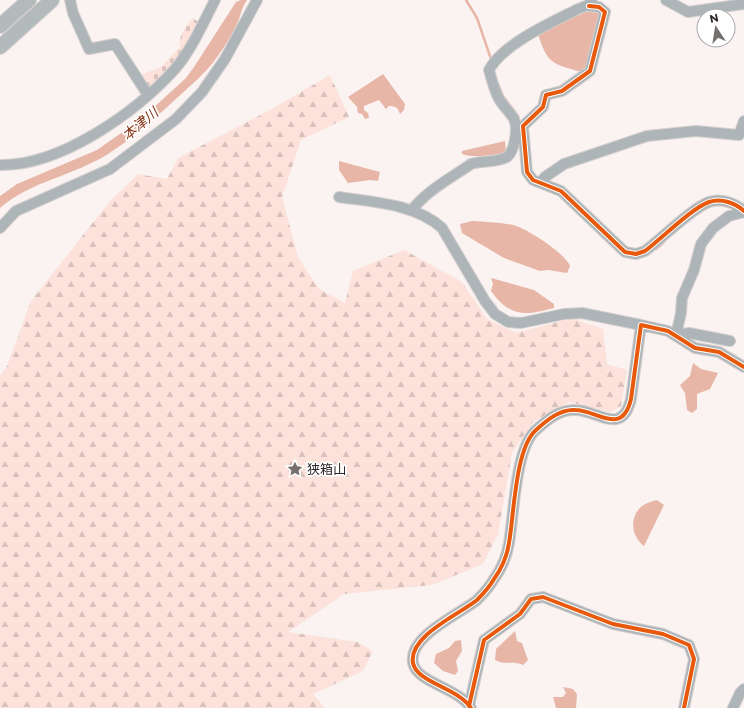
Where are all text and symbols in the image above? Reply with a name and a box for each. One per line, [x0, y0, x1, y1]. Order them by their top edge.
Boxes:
north arrow [696, 8, 736, 48]
text: N [708, 10, 720, 26]
water label: 本津川 [118, 102, 163, 144]
place icon: 狭箱山 [286, 460, 304, 478]
place label: 狭箱山 [307, 461, 346, 477]

